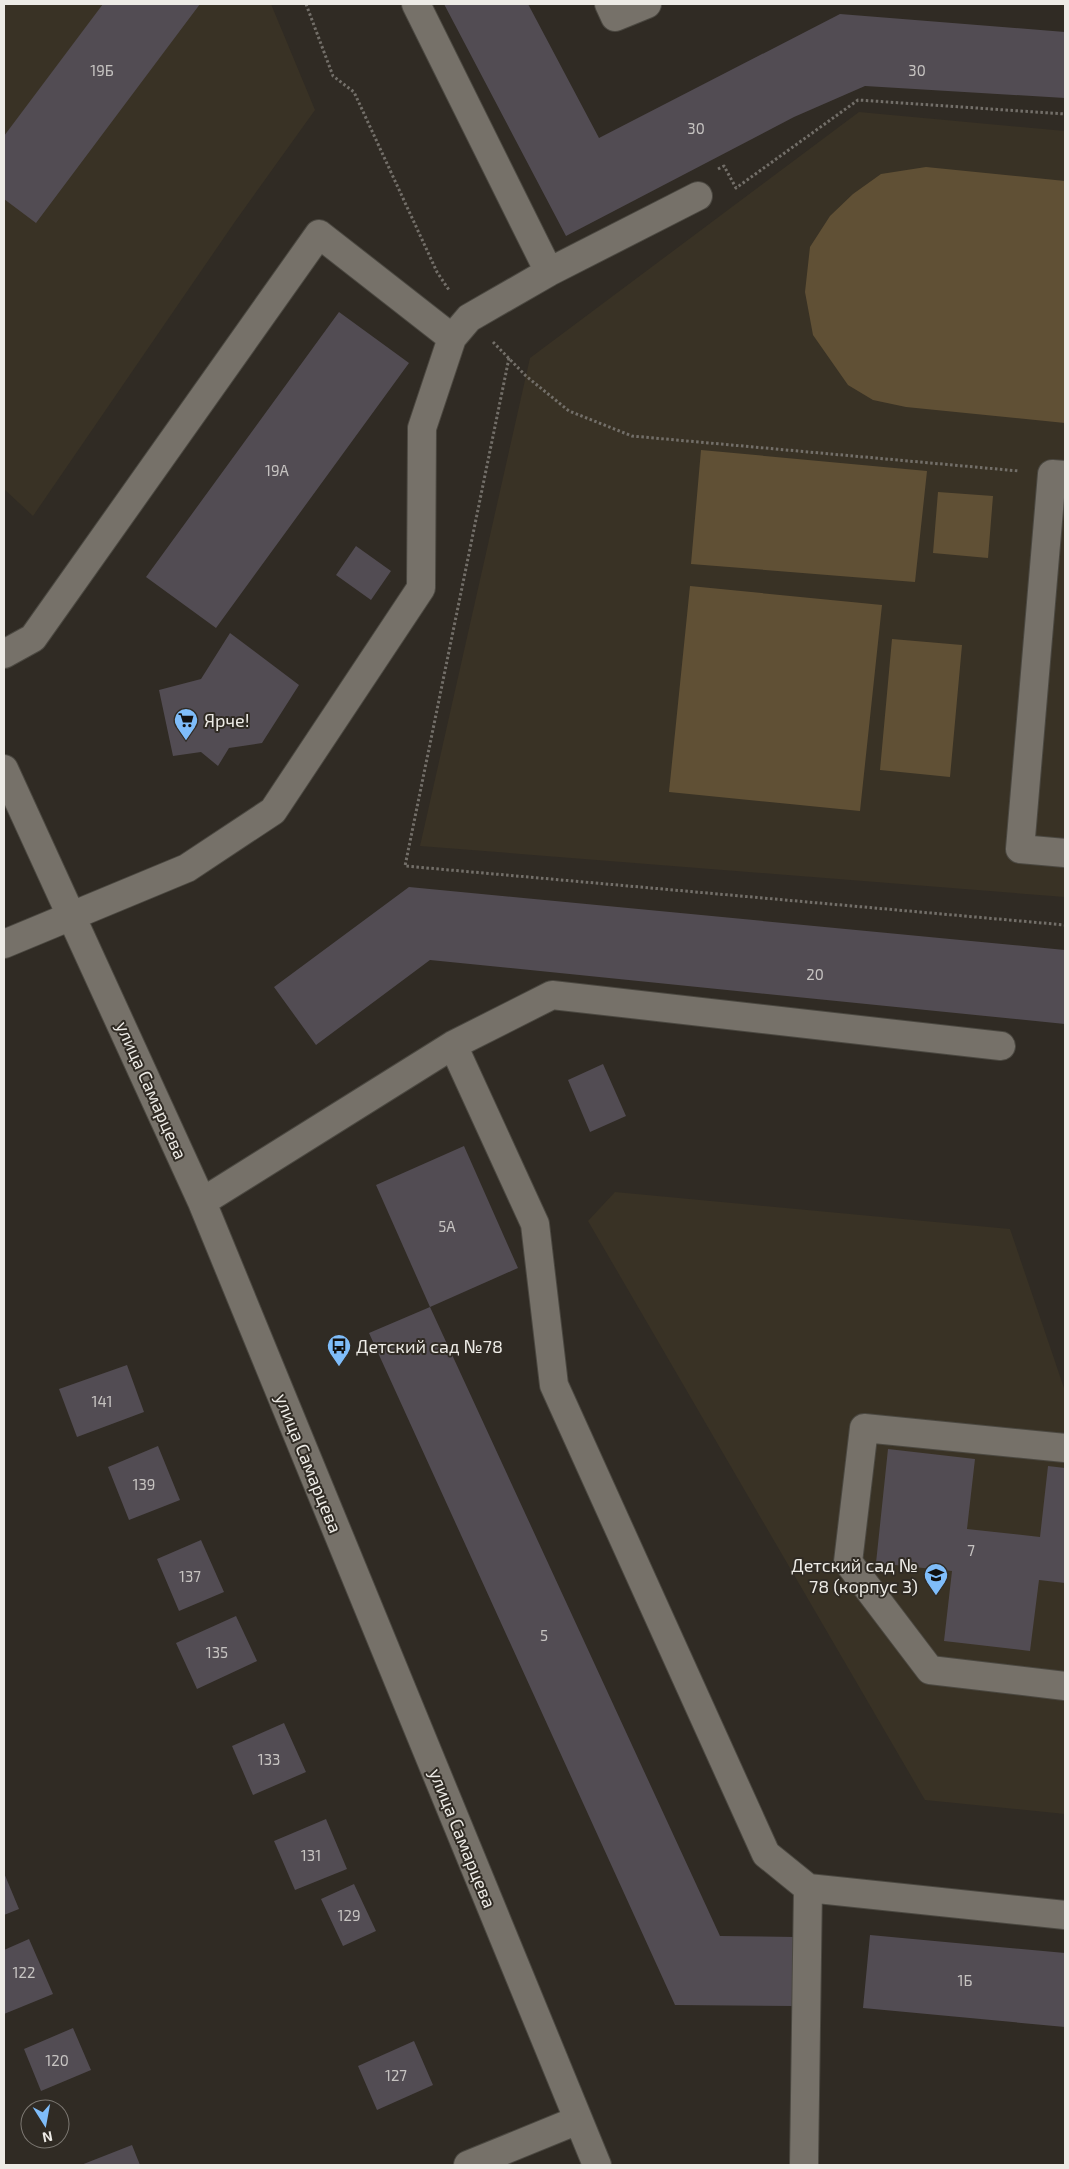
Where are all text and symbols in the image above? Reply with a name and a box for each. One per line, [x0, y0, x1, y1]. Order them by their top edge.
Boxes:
house number: 19Б [90, 61, 114, 79]
house number: 30 [908, 61, 926, 79]
house number: 30 [687, 119, 705, 137]
house number: 19А [265, 461, 290, 479]
supermarket icon: Ярче! [173, 707, 199, 741]
place label: Ярче! [204, 709, 250, 731]
house number: 20 [806, 965, 824, 983]
street label: улица Самарцева [112, 1018, 192, 1162]
house number: 5А [438, 1217, 456, 1235]
bus stop icon: Детский сад №78 [326, 1333, 352, 1367]
place label: Детский сад №78 [356, 1335, 503, 1357]
street label: улица Самарцева [271, 1390, 347, 1536]
house number: 141 [91, 1392, 113, 1410]
house number: 139 [133, 1475, 155, 1493]
house number: 7 [967, 1541, 975, 1559]
place label: Детский сад № 78 (корпус 3) [791, 1554, 918, 1597]
school or university icon: Детский сад № 78 (корпус 3) [923, 1562, 949, 1596]
house number: 137 [179, 1567, 201, 1585]
house number: 5 [540, 1626, 548, 1644]
house number: 135 [206, 1643, 228, 1661]
house number: 133 [258, 1750, 280, 1768]
street label: улица Самарцева [425, 1765, 501, 1911]
house number: 131 [301, 1846, 321, 1864]
house number: 129 [338, 1906, 360, 1924]
house number: 122 [13, 1963, 35, 1981]
house number: 1Б [958, 1971, 972, 1989]
house number: 120 [45, 2051, 69, 2069]
house number: 127 [385, 2066, 407, 2084]
north arrow [20, 2099, 70, 2149]
text: N [41, 2128, 54, 2147]

